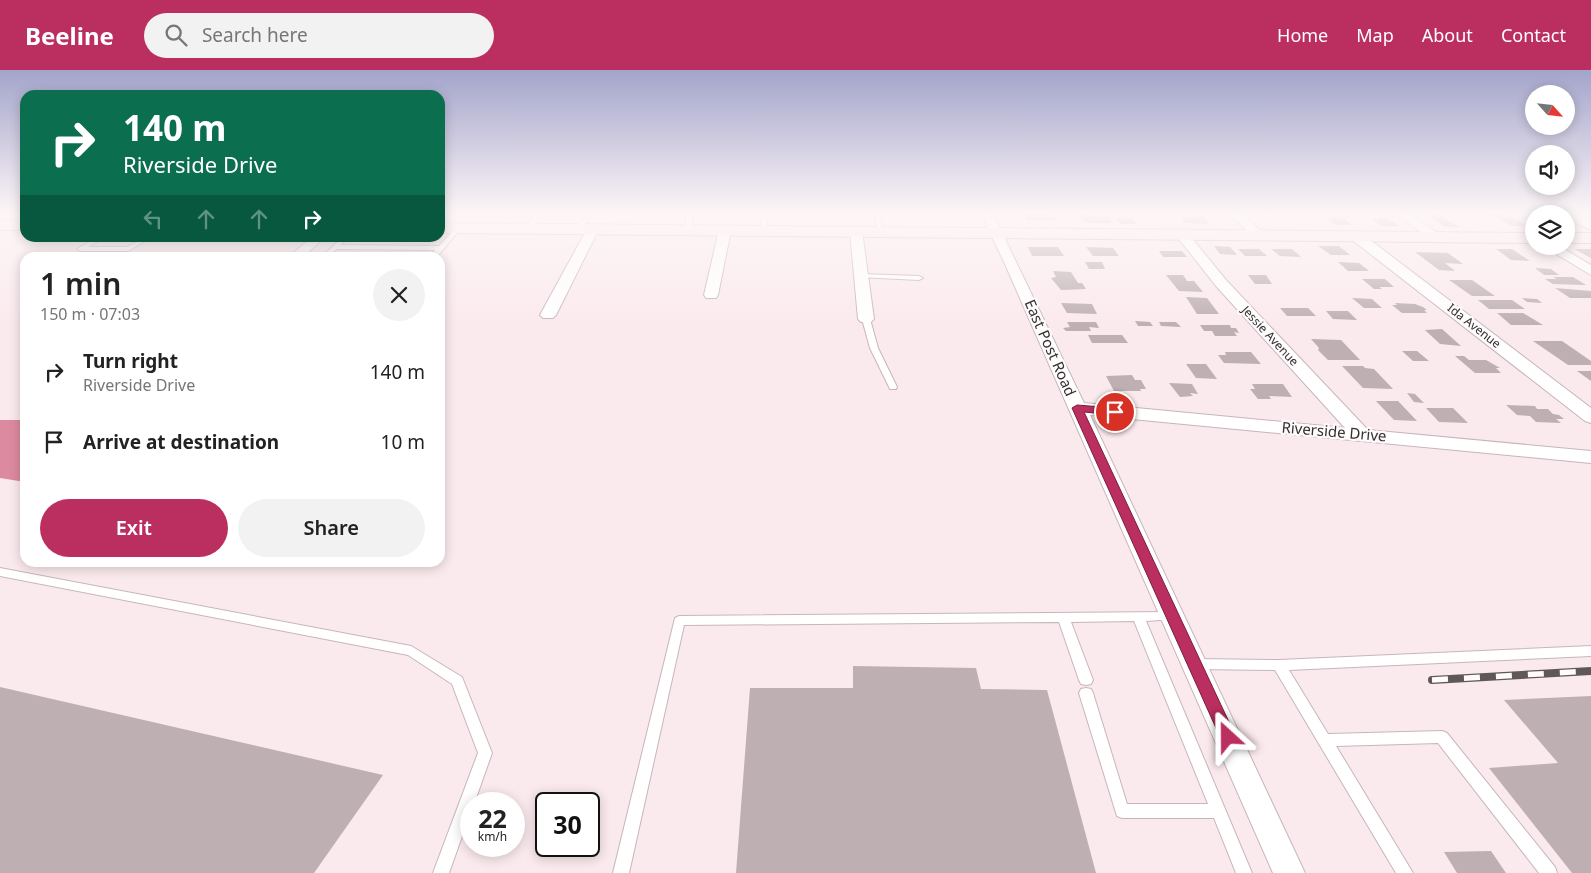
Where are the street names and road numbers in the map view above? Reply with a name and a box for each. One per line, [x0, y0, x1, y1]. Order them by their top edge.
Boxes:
street label: East Post Road [1021, 296, 1081, 399]
street label: Ida Avenue [1444, 299, 1505, 352]
street label: Jessie Avenue [1237, 301, 1303, 370]
street label: Riverside Drive [1281, 416, 1387, 446]

